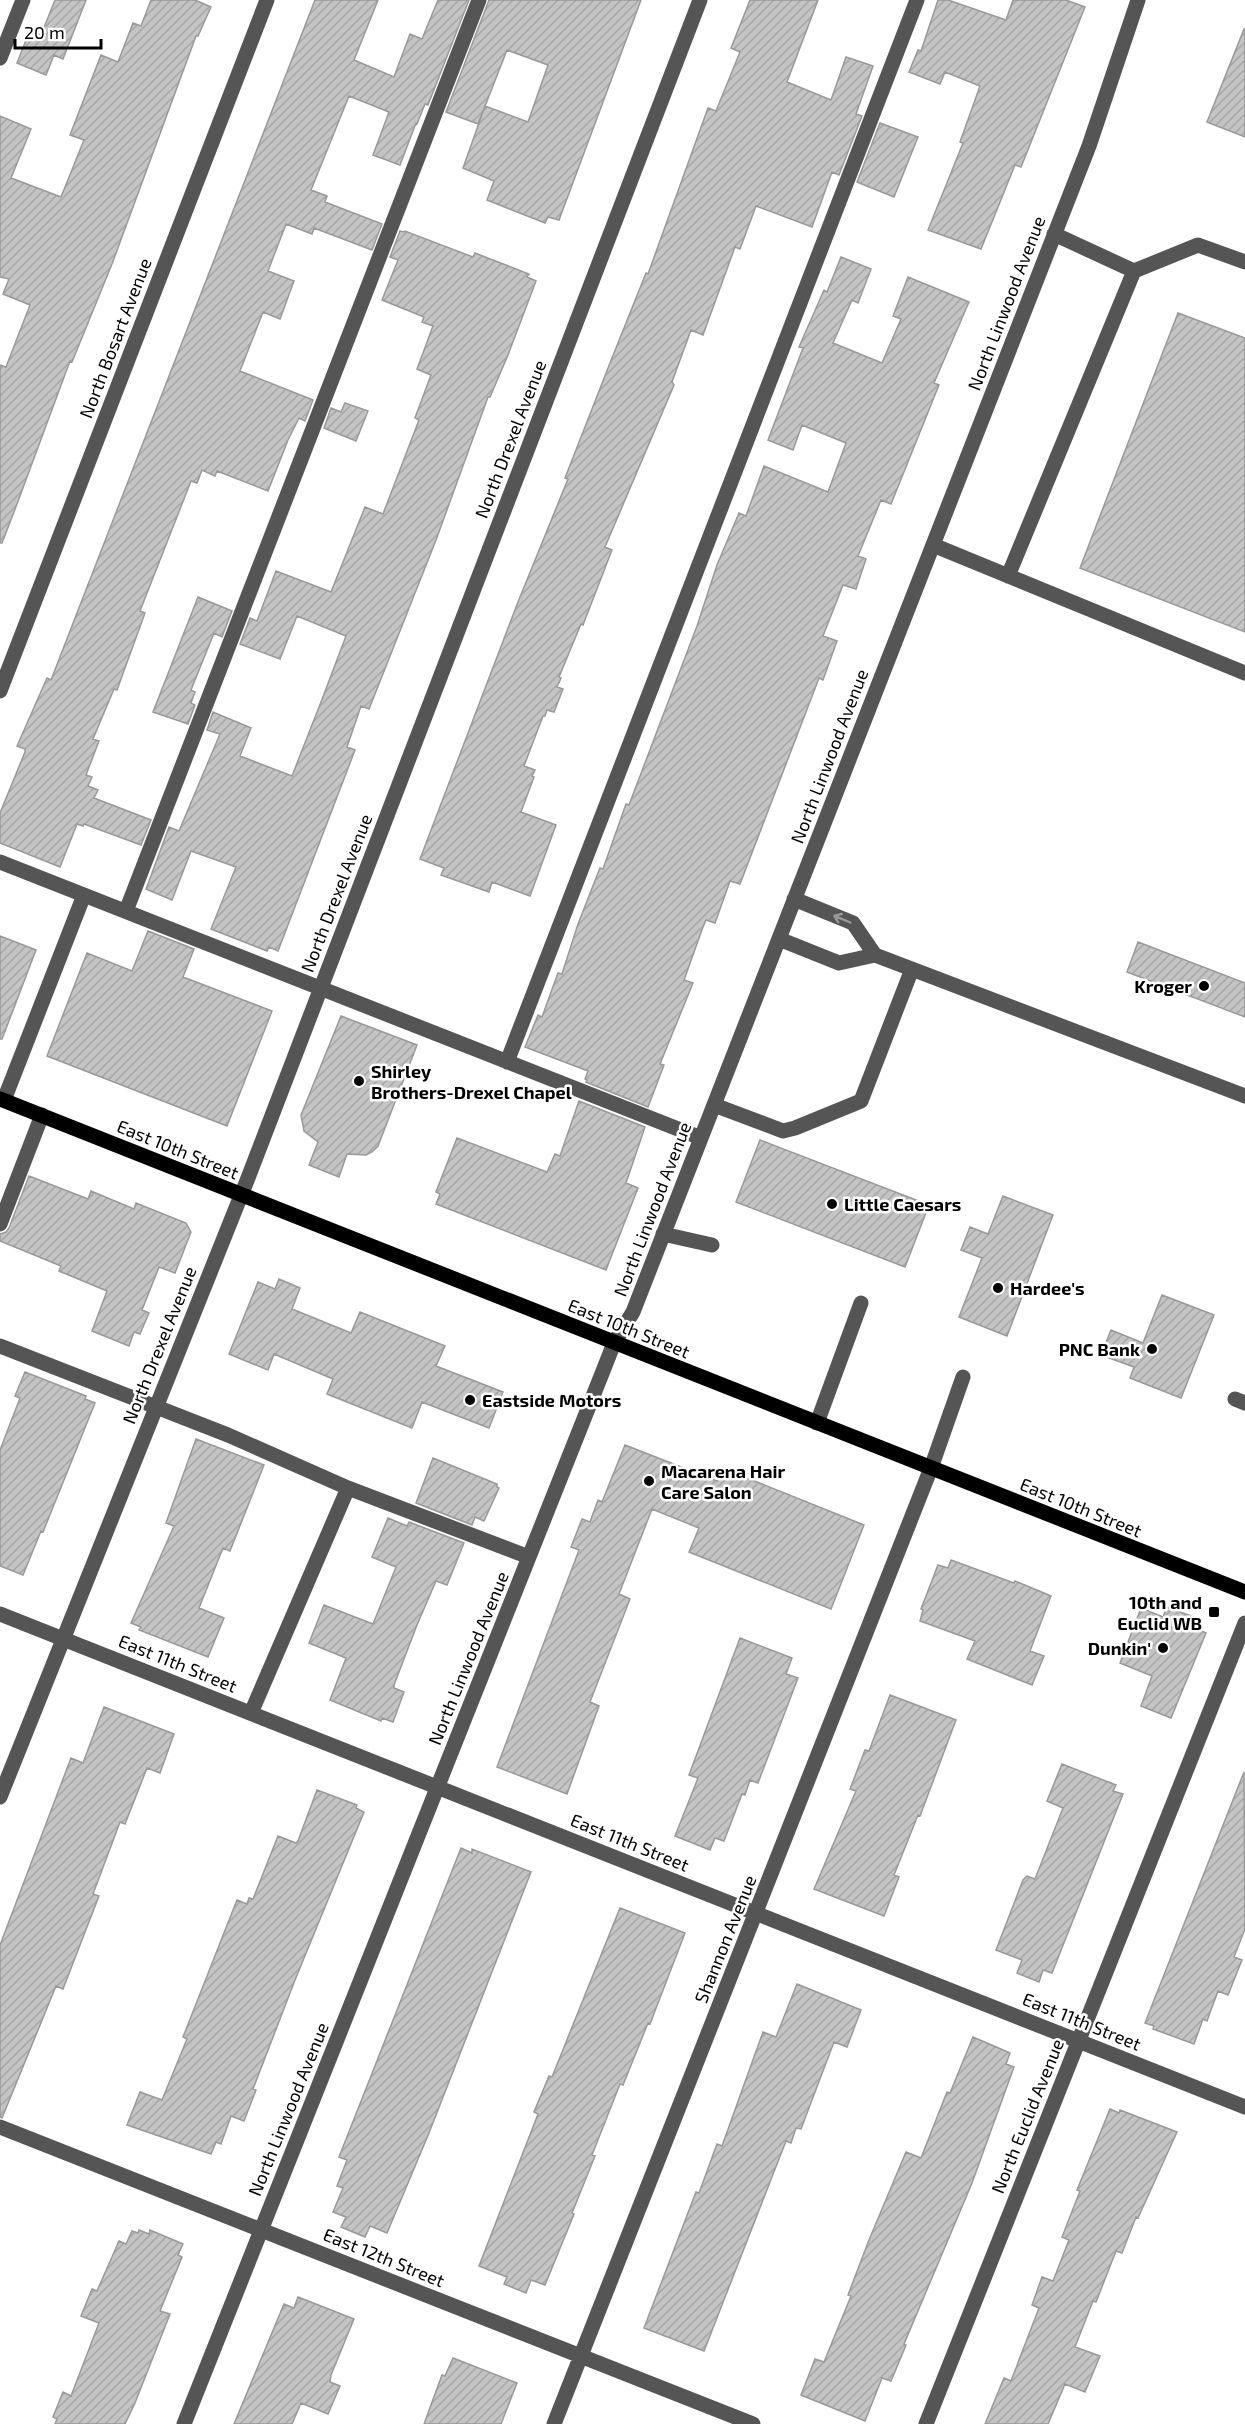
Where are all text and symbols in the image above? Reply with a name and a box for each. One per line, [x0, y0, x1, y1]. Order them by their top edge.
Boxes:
scale bar [15, 12, 100, 50]
text: 20 m [24, 21, 65, 43]
street label: North Linwood Avenue [963, 213, 1049, 393]
street label: North Bosart Avenue [74, 255, 156, 421]
street label: North Drexel Avenue [470, 357, 550, 521]
street label: North Linwood Avenue [786, 666, 872, 846]
street label: North Drexel Avenue [296, 811, 376, 975]
one-way arrow [833, 912, 851, 924]
place label: Kroger [1134, 975, 1192, 997]
marker: Kroger [1197, 979, 1211, 993]
place label: Shirley Brothers-Drexel Chapel [371, 1060, 572, 1103]
marker: Shirley Brothers-Drexel Chapel [352, 1074, 366, 1088]
street label: East 10th Street [114, 1115, 242, 1183]
street label: North Linwood Avenue [609, 1119, 695, 1299]
place label: Little Caesars [844, 1193, 961, 1215]
marker: Little Caesars [825, 1197, 839, 1211]
street label: North Drexel Avenue [117, 1263, 201, 1427]
place label: Hardee's [1010, 1277, 1085, 1299]
marker: Hardee's [991, 1281, 1005, 1295]
street label: East 10th Street [565, 1294, 693, 1362]
place label: PNC Bank [1059, 1338, 1140, 1360]
marker: PNC Bank [1145, 1342, 1159, 1356]
place label: Eastside Motors [482, 1389, 621, 1411]
marker: Eastside Motors [463, 1393, 477, 1407]
place label: Macarena Hair Care Salon [661, 1460, 785, 1503]
street label: East 10th Street [1017, 1473, 1145, 1541]
marker: Macarena Hair Care Salon [642, 1474, 656, 1488]
street label: North Linwood Avenue [423, 1568, 513, 1748]
place label: 10th and Euclid WB [1117, 1591, 1202, 1634]
marker: 10th and Euclid WB [1207, 1605, 1221, 1619]
street label: East 11th Street [116, 1629, 240, 1697]
place label: Dunkin' [1088, 1637, 1151, 1659]
marker: Dunkin' [1156, 1641, 1170, 1655]
street label: East 11th Street [568, 1808, 692, 1876]
street label: Shannon Avenue [689, 1872, 761, 2006]
street label: East 11th Street [1020, 1987, 1144, 2055]
street label: North Linwood Avenue [243, 2019, 333, 2199]
street label: North Euclid Avenue [986, 2036, 1068, 2196]
street label: East 12th Street [320, 2223, 448, 2291]

